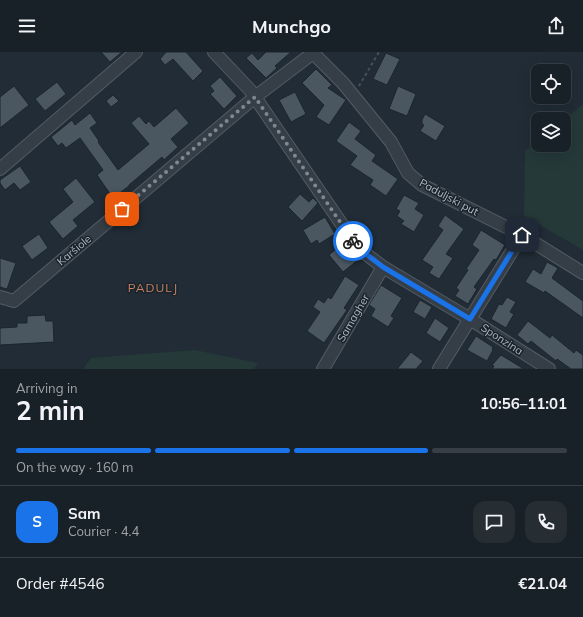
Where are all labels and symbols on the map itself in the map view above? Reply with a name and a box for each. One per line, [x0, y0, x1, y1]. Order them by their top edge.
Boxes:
street label: Paduljski put [417, 176, 481, 219]
pin [105, 192, 139, 226]
pin [505, 218, 539, 252]
courier [333, 221, 373, 261]
street label: Karšiole [54, 232, 94, 268]
district label: PADULJ [128, 280, 178, 295]
street label: Samagher [334, 292, 372, 344]
street label: Sponzina [478, 320, 526, 358]

